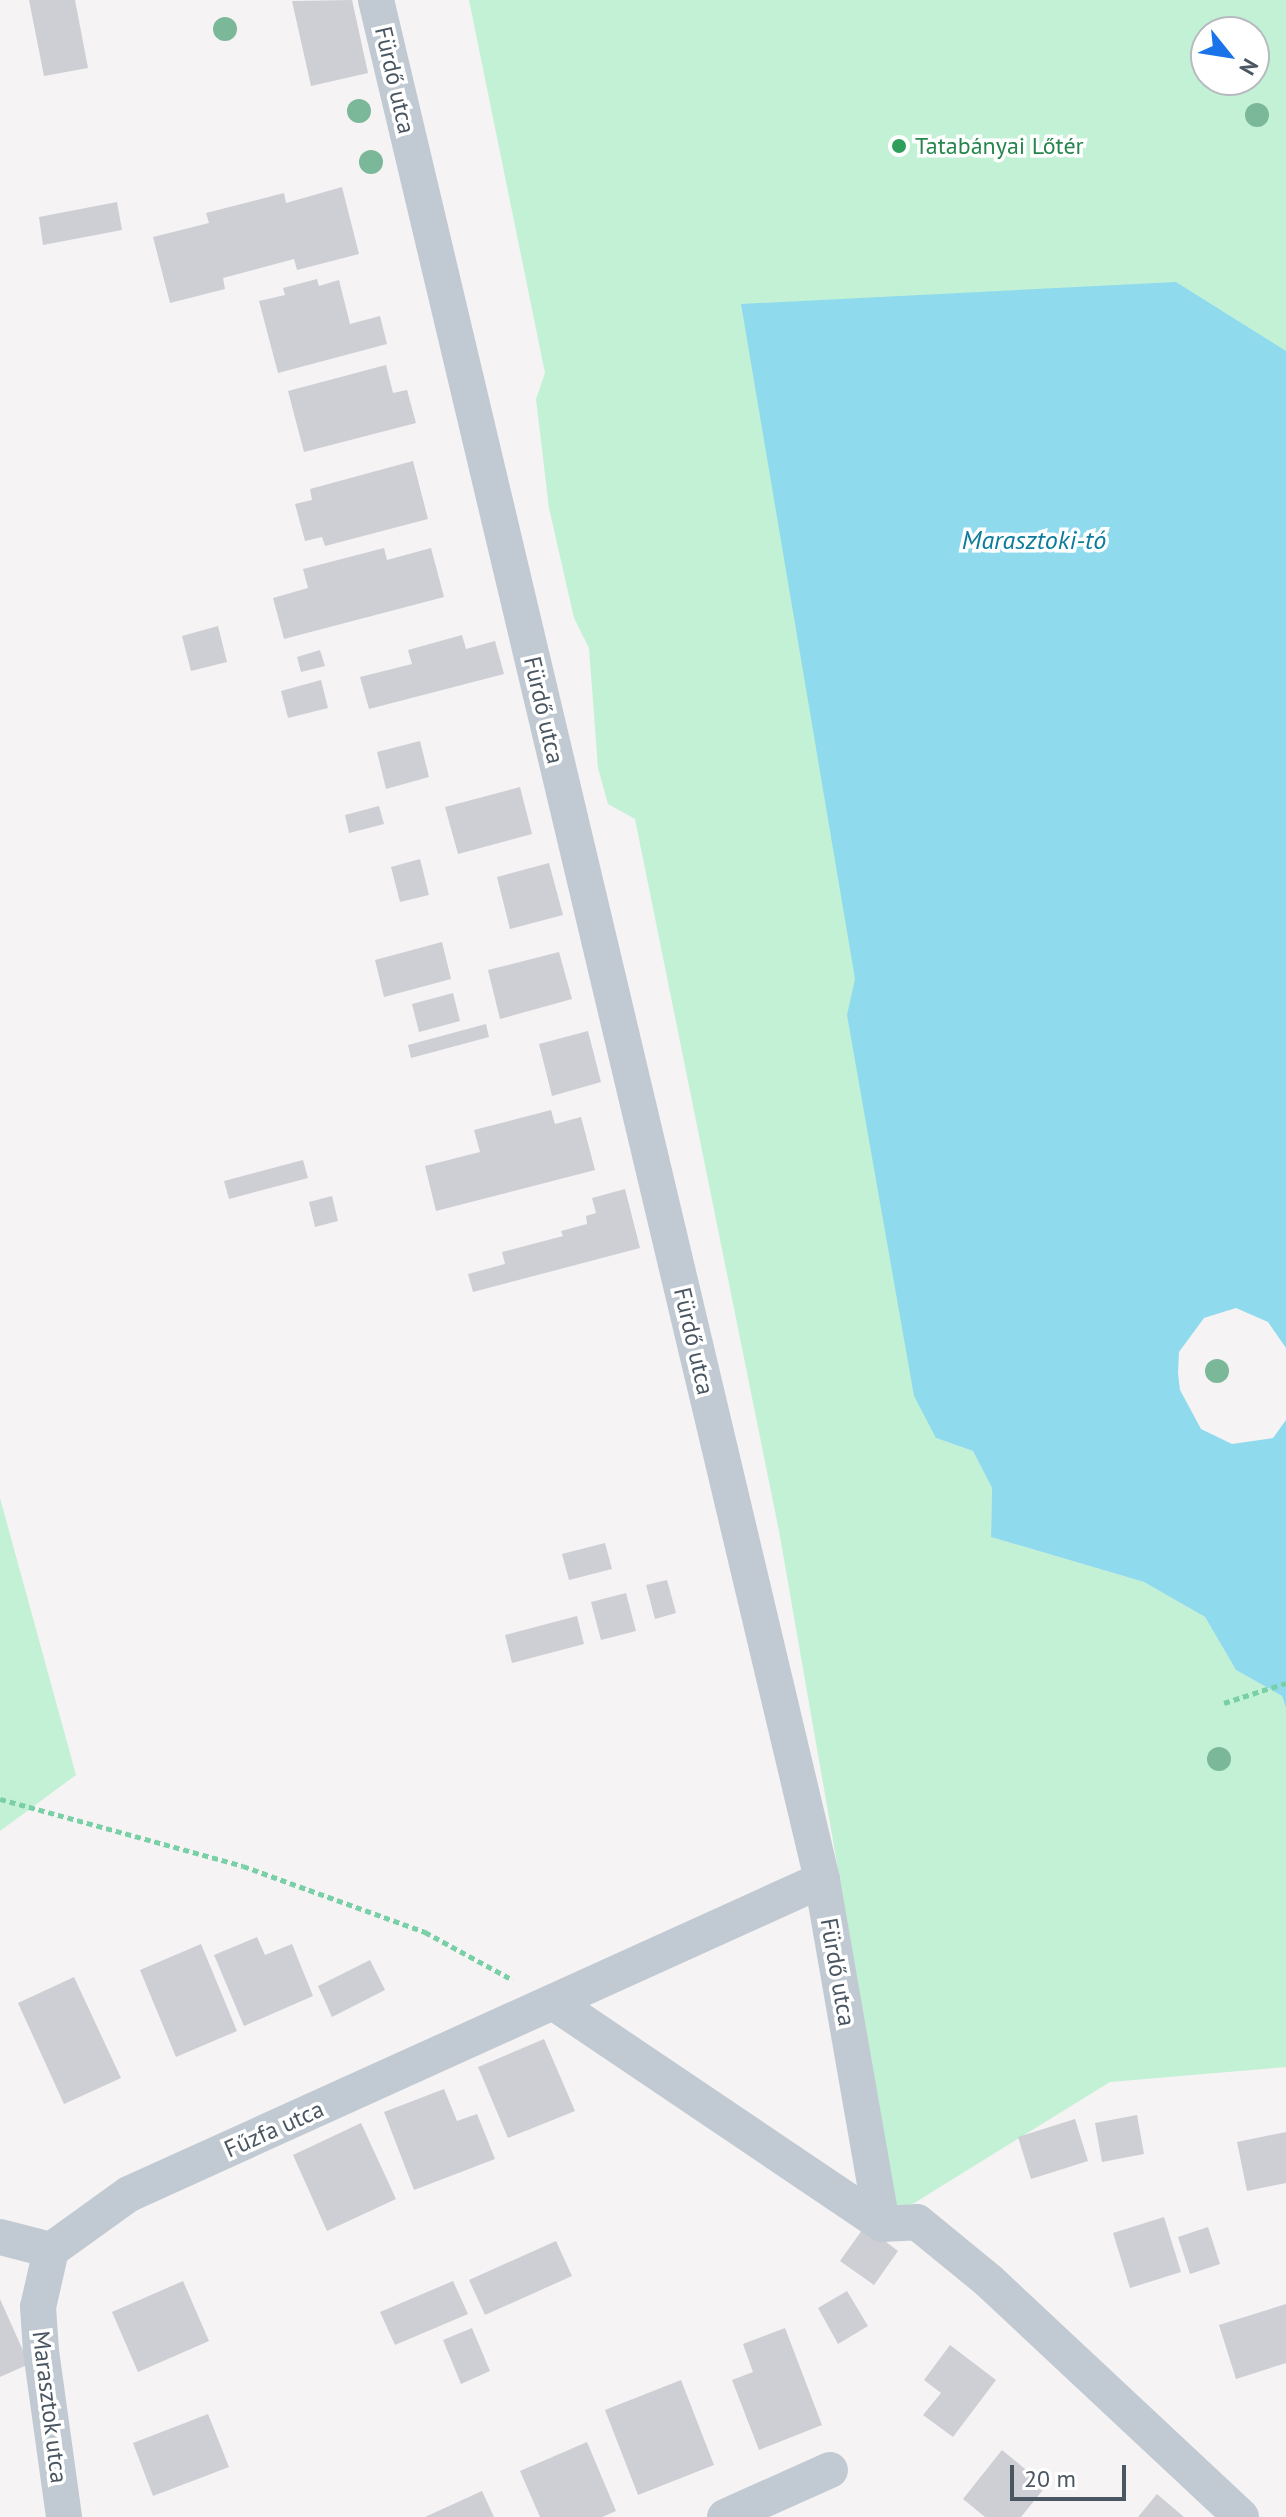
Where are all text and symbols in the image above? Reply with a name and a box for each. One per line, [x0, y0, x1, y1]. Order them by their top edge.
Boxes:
north arrow [1190, 16, 1270, 96]
street label: Fürdő utca [369, 24, 421, 136]
text: N [1233, 54, 1265, 80]
place label: Tatabányai Lőtér [915, 132, 1084, 160]
marker: Tatabányai Lőtér [890, 137, 908, 155]
water label: Marasztoki-tó [962, 524, 1106, 556]
street label: Fürdő utca [518, 654, 570, 766]
street label: Fürdő utca [668, 1285, 720, 1397]
street label: Fürdő utca [814, 1916, 862, 2028]
street label: Fűzfa utca [220, 2094, 328, 2164]
street label: Marasztok utca [26, 2329, 74, 2485]
scale bar [1014, 2449, 1130, 2499]
text: 20 m [1024, 2463, 1076, 2494]

